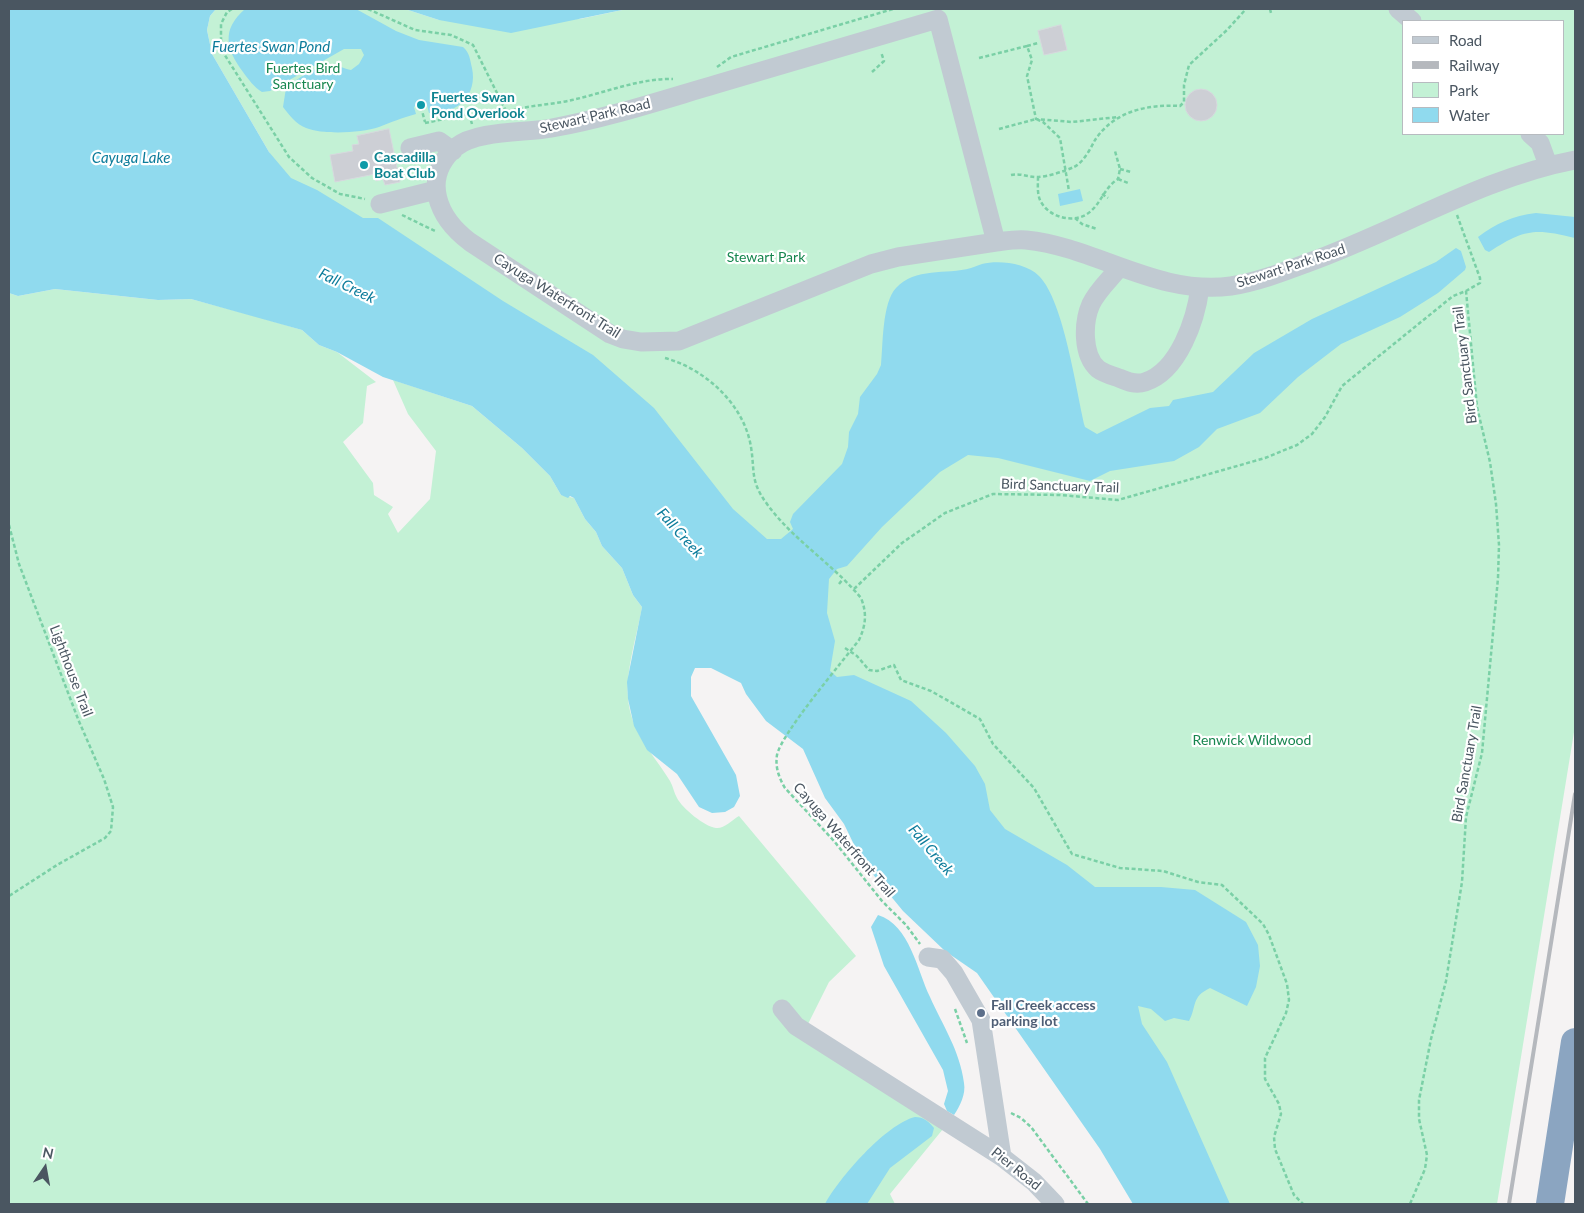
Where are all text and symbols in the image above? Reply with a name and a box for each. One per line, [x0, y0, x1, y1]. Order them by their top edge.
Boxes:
legend [1402, 20, 1564, 135]
text: Road [1449, 31, 1482, 49]
water label: Fuertes Swan Pond [212, 38, 330, 56]
text: Railway [1449, 56, 1500, 74]
park label: Fuertes Bird Sanctuary [266, 60, 340, 92]
text: Park [1449, 81, 1478, 99]
place label: Fuertes Swan Pond Overlook [431, 89, 525, 121]
street label: Stewart Park Road [538, 95, 652, 137]
marker: Fuertes Swan Pond Overlook [415, 99, 427, 111]
text: Water [1449, 106, 1490, 124]
water label: Cayuga Lake [92, 149, 170, 167]
place label: Cascadilla Boat Club [374, 149, 436, 182]
marker: Cascadilla Boat Club [358, 159, 370, 171]
street label: Stewart Park Road [1235, 241, 1347, 291]
park label: Stewart Park [727, 249, 805, 265]
street label: Cayuga Waterfront Trail [490, 250, 624, 342]
water label: Fall Creek [316, 265, 378, 307]
street label: Bird Sanctuary Trail [1449, 305, 1481, 425]
street label: Bird Sanctuary Trail [1001, 476, 1119, 496]
water label: Fall Creek [653, 504, 707, 562]
street label: Lighthouse Trail [46, 623, 96, 719]
street label: Bird Sanctuary Trail [1448, 704, 1486, 824]
park label: Renwick Wildwood [1193, 732, 1311, 748]
street label: Cayuga Waterfront Trail [790, 779, 898, 901]
water label: Fall Creek [905, 821, 957, 879]
place label: Fall Creek access parking lot [991, 997, 1096, 1030]
marker: Fall Creek access parking lot [975, 1007, 987, 1019]
north arrow [20, 1143, 70, 1193]
text: N [41, 1143, 55, 1162]
street label: Pier Road [988, 1144, 1044, 1194]

